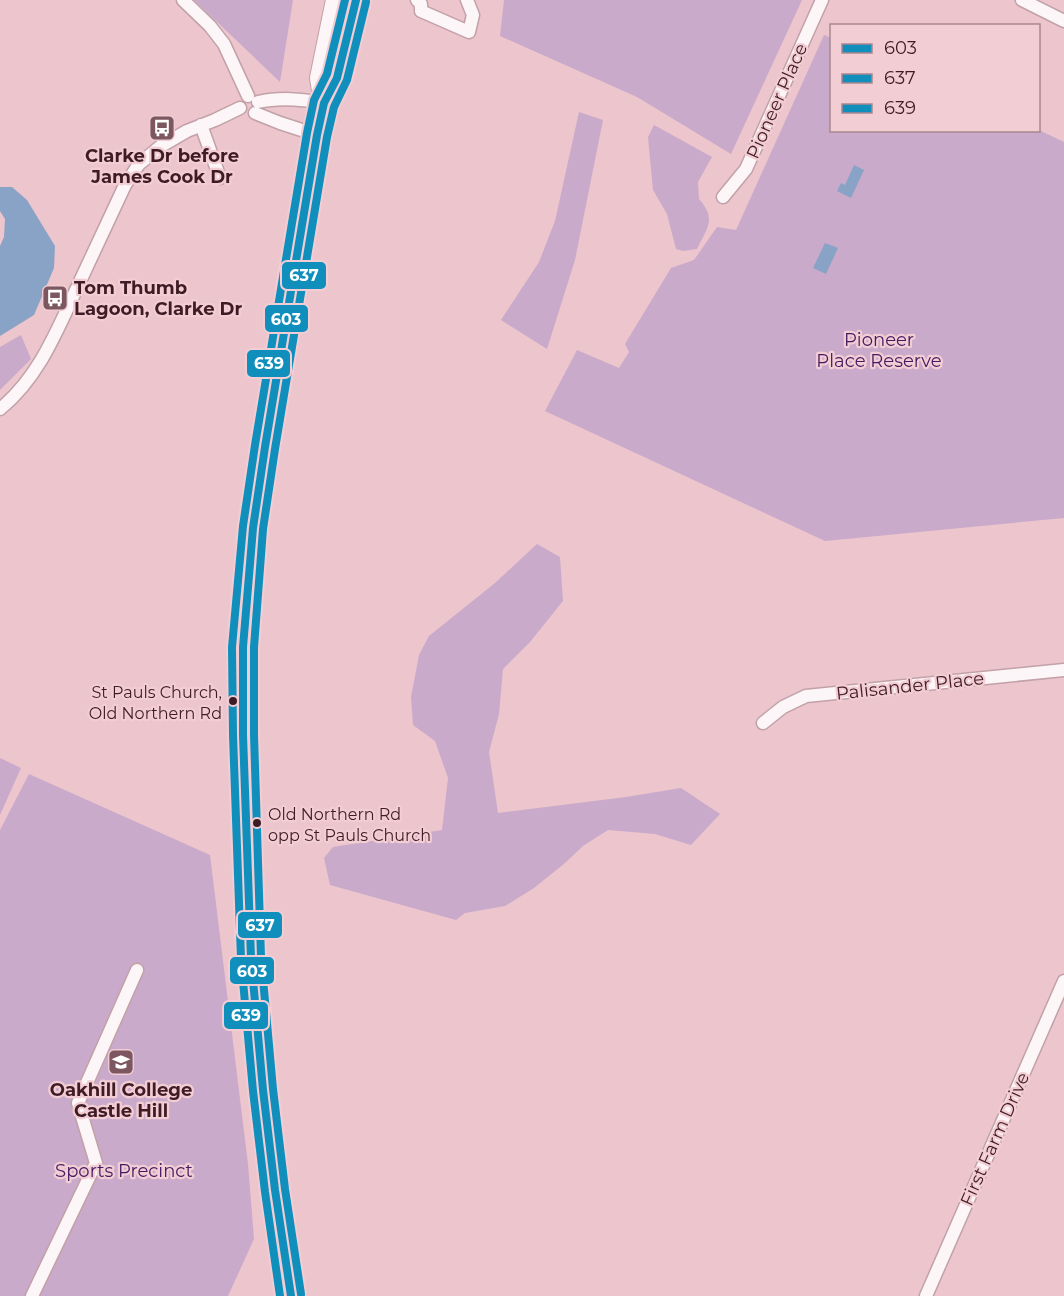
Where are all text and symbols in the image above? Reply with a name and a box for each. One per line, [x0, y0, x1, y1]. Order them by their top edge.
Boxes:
legend [830, 24, 1040, 132]
text: 603 [884, 37, 917, 59]
street label: Pioneer Place [742, 40, 812, 162]
text: 637 [884, 67, 916, 89]
text: 639 [884, 97, 916, 119]
bus stop icon: Clarke Dr before James Cook Dr [147, 113, 177, 143]
place label: Clarke Dr before James Cook Dr [85, 145, 239, 188]
line badge: 637 [281, 261, 327, 290]
text: 637 [289, 266, 319, 285]
place label: Tom Thumb Lagoon, Clarke Dr [74, 277, 242, 320]
bus stop icon: Tom Thumb Lagoon, Clarke Dr [40, 283, 70, 313]
line badge: 603 [264, 304, 309, 333]
text: 603 [271, 310, 301, 329]
park label: Pioneer Place Reserve [816, 329, 942, 372]
line badge: 639 [246, 349, 291, 378]
text: 639 [254, 354, 284, 373]
street label: Palisander Place [835, 667, 985, 705]
place label: St Pauls Church, Old Northern Rd [89, 683, 222, 723]
marker: St Pauls Church, Old Northern Rd [227, 695, 239, 707]
place label: Old Northern Rd opp St Pauls Church [268, 805, 431, 845]
marker: Old Northern Rd opp St Pauls Church [251, 817, 263, 829]
line badge: 637 [237, 911, 283, 939]
text: 637 [245, 916, 275, 935]
line badge: 603 [229, 956, 275, 985]
text: 603 [237, 962, 267, 981]
line badge: 639 [223, 1001, 269, 1030]
text: 639 [231, 1006, 261, 1025]
school or university icon: Oakhill College Castle Hill [106, 1047, 136, 1077]
street label: First Farm Drive [956, 1069, 1034, 1209]
place label: Oakhill College Castle Hill [50, 1079, 192, 1122]
park label: Sports Precinct [55, 1160, 193, 1182]

